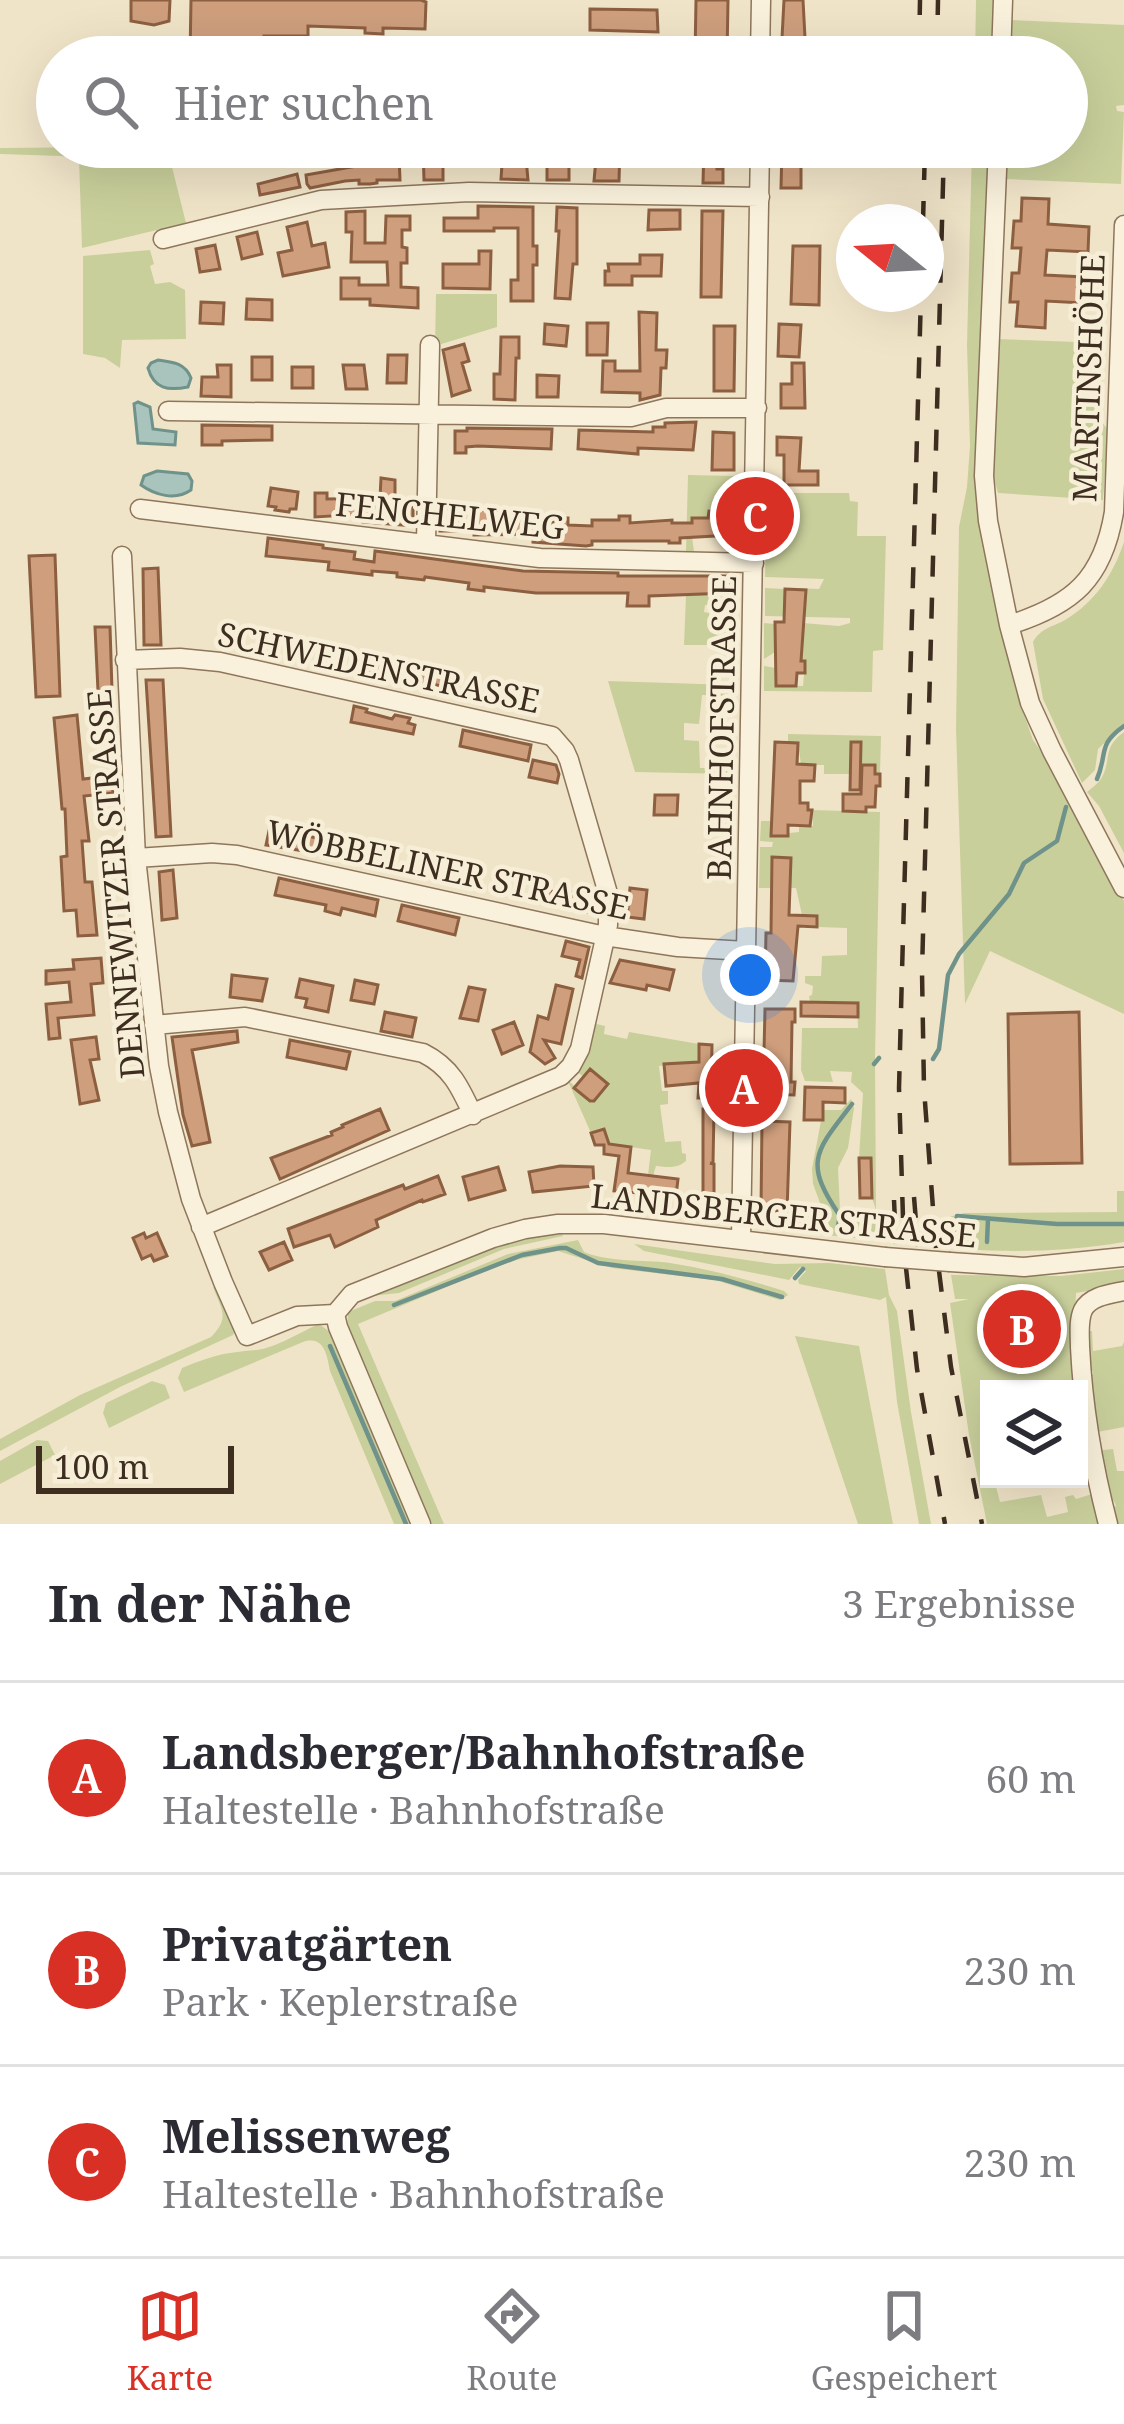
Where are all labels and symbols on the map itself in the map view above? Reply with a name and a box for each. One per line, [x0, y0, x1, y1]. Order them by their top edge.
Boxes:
north arrow [836, 204, 944, 312]
street label: MARTINSHÖHE [1061, 253, 1115, 503]
pin: C [716, 471, 794, 561]
street label: FENCHELWEG [333, 481, 567, 549]
street label: BAHNHOFSTRASSE [696, 575, 746, 881]
street label: SCHWEDENSTRASSE [214, 611, 544, 723]
street label: DENNEWITZER STRASSE [76, 687, 154, 1081]
street label: WÖBBELINER STRASSE [263, 809, 633, 929]
your location [720, 945, 780, 1005]
pin: A [705, 1043, 783, 1133]
street label: LANDSBERGER STRASSE [589, 1172, 979, 1258]
pin: B [983, 1284, 1061, 1374]
scale bar [36, 1440, 234, 1493]

